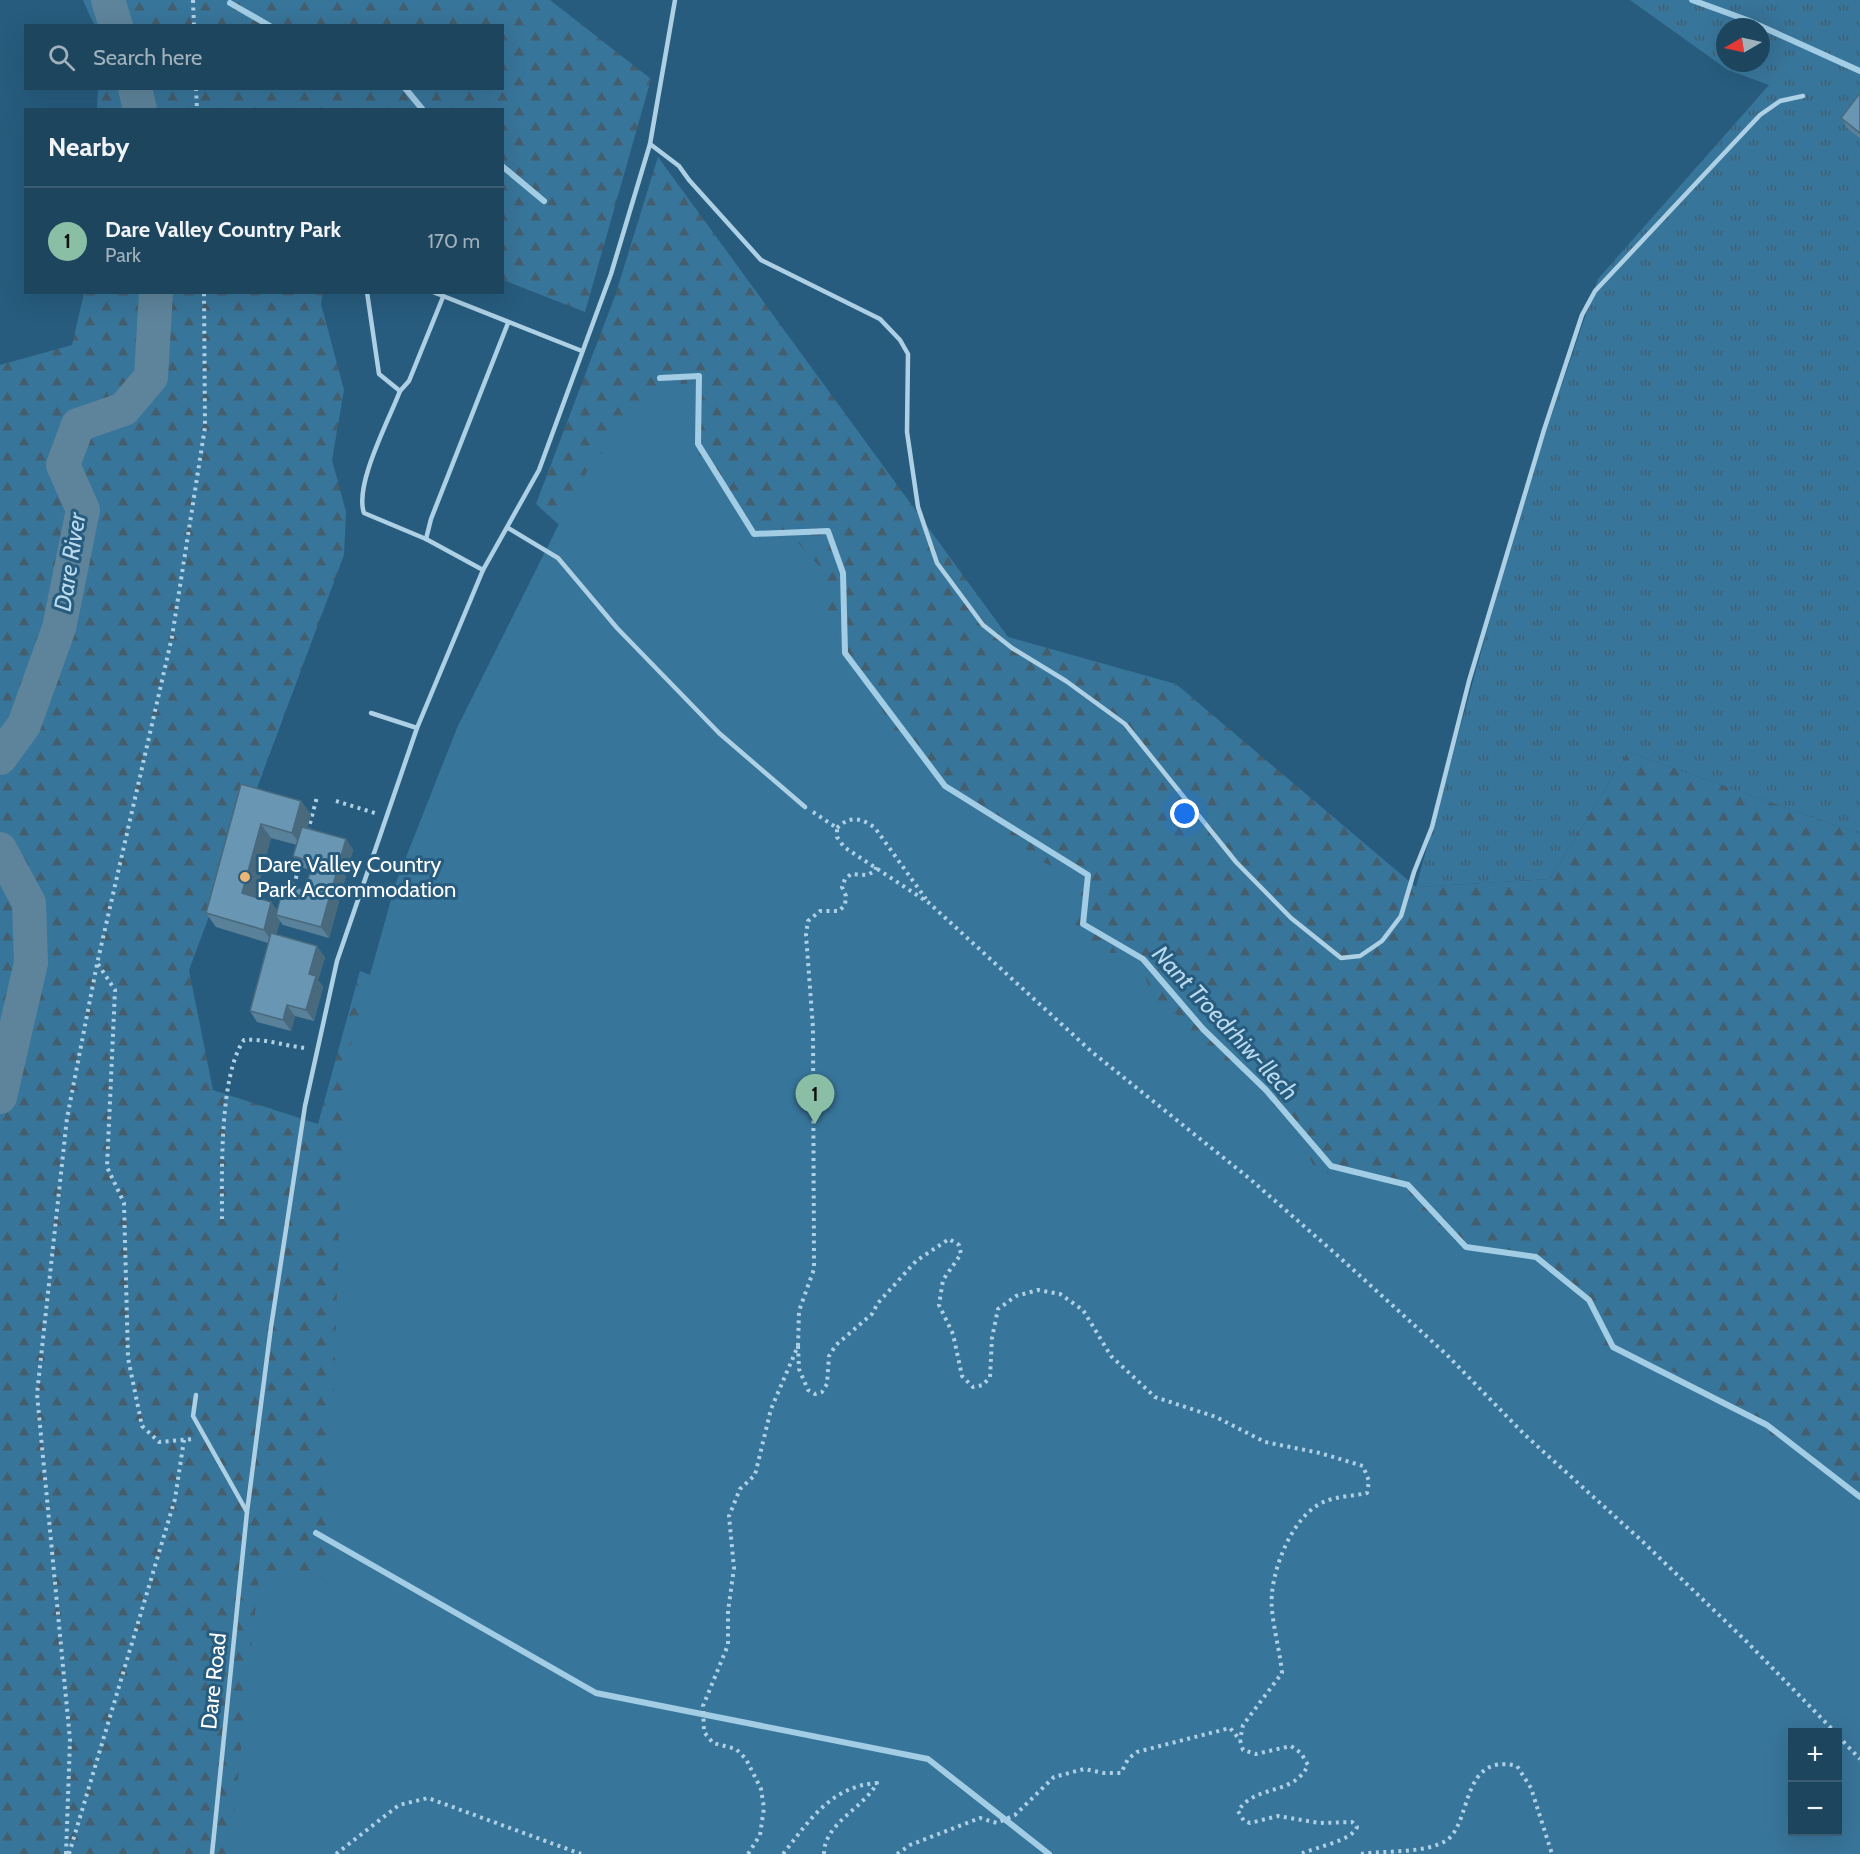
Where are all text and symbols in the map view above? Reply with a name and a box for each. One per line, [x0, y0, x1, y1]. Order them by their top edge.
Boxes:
north arrow [1716, 18, 1770, 72]
search box [24, 24, 504, 90]
icon: search [45, 41, 78, 74]
text: Search here [93, 44, 202, 71]
text: Nearby [48, 131, 129, 163]
text: Dare Valley Country Park [105, 216, 341, 243]
text: 1 [64, 229, 71, 253]
text: 170 m [428, 229, 480, 253]
text: Park [105, 243, 141, 267]
water label: Dare River [47, 509, 92, 613]
your location [1170, 799, 1199, 828]
place label: Dare Valley Country Park Accommodation [257, 851, 456, 903]
marker: Dare Valley Country Park Accommodation [238, 870, 252, 884]
water label: Nant Troedrhiw-llech [1146, 939, 1304, 1106]
pin: 1 [796, 1074, 834, 1124]
street label: Dare Road [195, 1631, 232, 1731]
map controls [1788, 1728, 1842, 1836]
button: + [1788, 1728, 1842, 1782]
button: − [1788, 1782, 1842, 1836]

